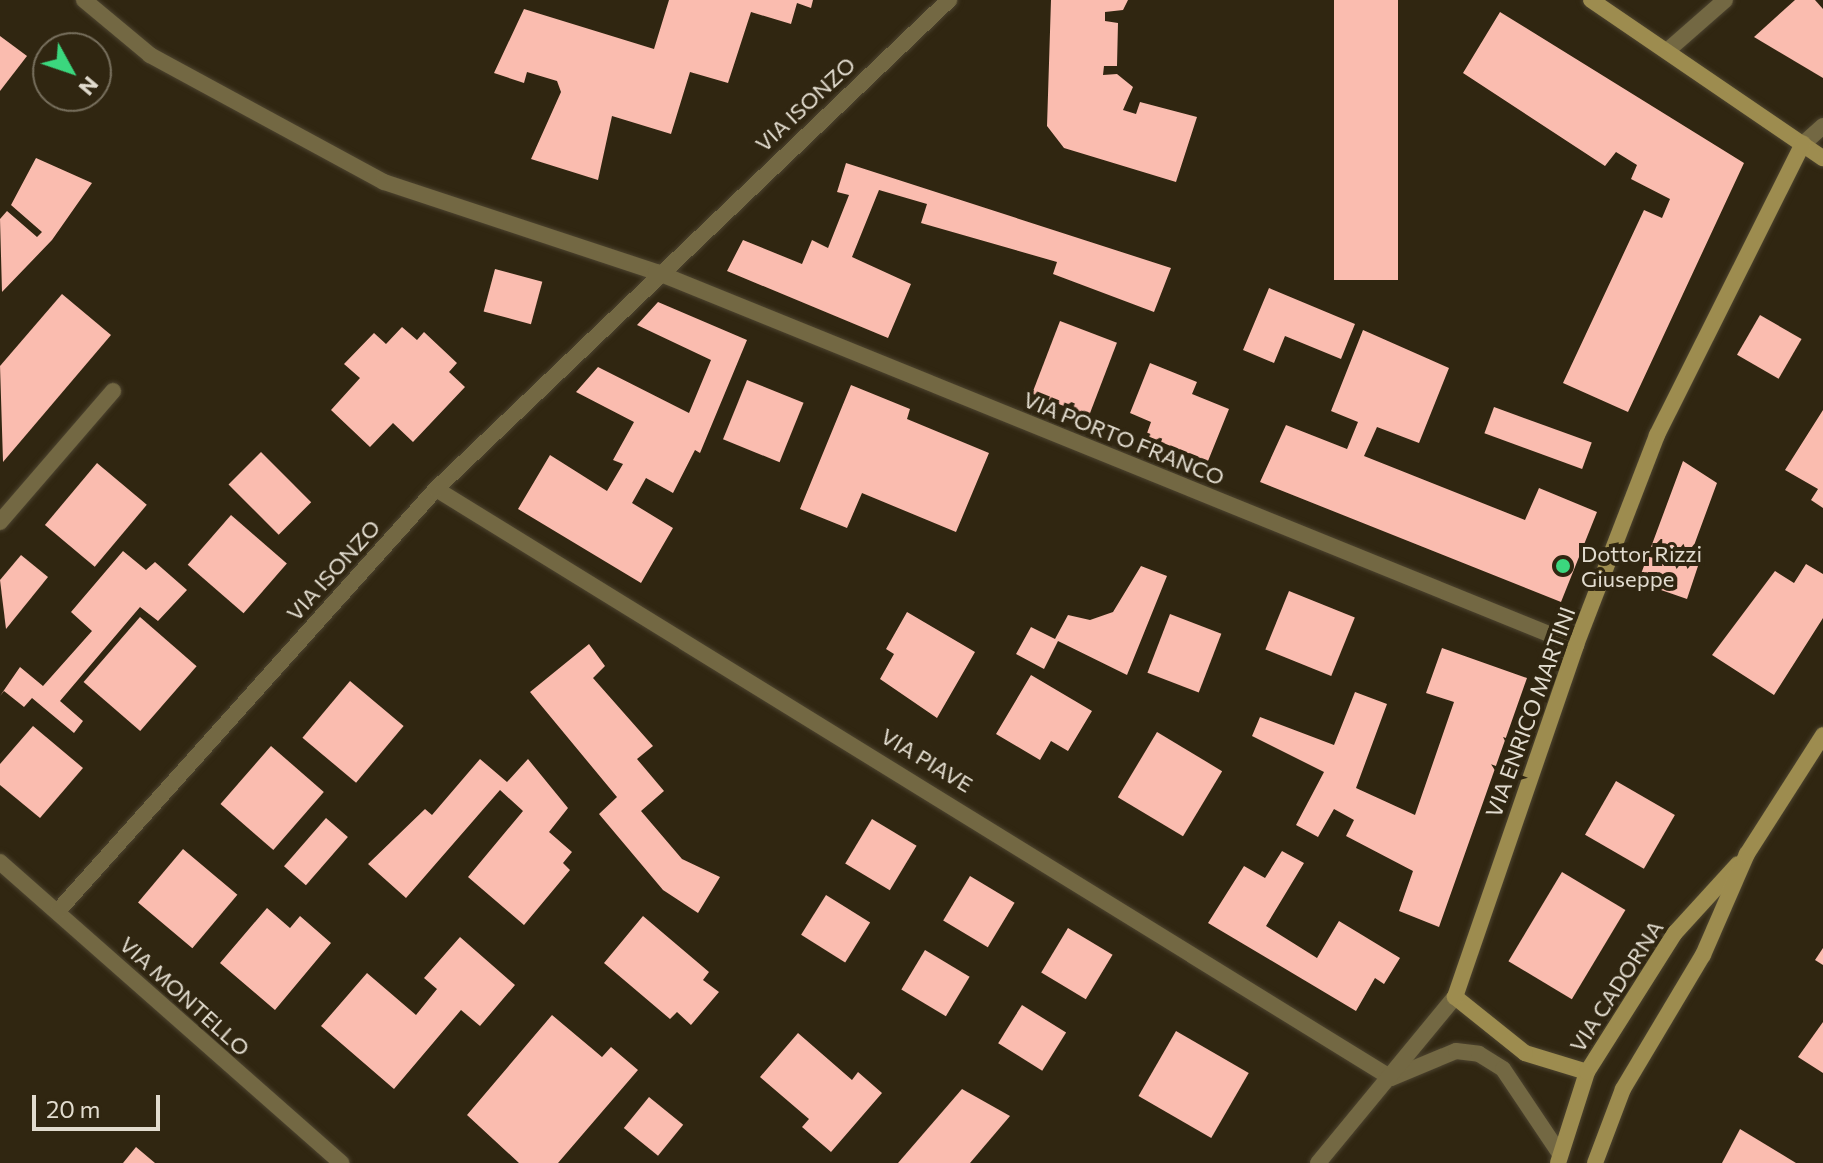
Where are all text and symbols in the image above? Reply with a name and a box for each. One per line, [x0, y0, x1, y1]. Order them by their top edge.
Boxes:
north arrow [32, 32, 112, 112]
street label: VIA ISONZO [750, 51, 860, 157]
text: N [74, 71, 105, 101]
street label: VIA PORTO FRANCO [1020, 386, 1228, 490]
street label: VIA ISONZO [281, 514, 385, 626]
place label: Dottor Rizzi Giuseppe [1581, 540, 1702, 592]
marker: Dottor Rizzi Giuseppe [1552, 555, 1574, 577]
street label: VIA ENRICO MARTINI [1480, 603, 1580, 821]
street label: VIA PIAVE [876, 722, 978, 798]
street label: VIA CADORNA [1564, 915, 1668, 1057]
street label: VIA MONTELLO [115, 931, 255, 1061]
scale bar [36, 1079, 164, 1129]
text: 20 m [46, 1094, 100, 1123]

